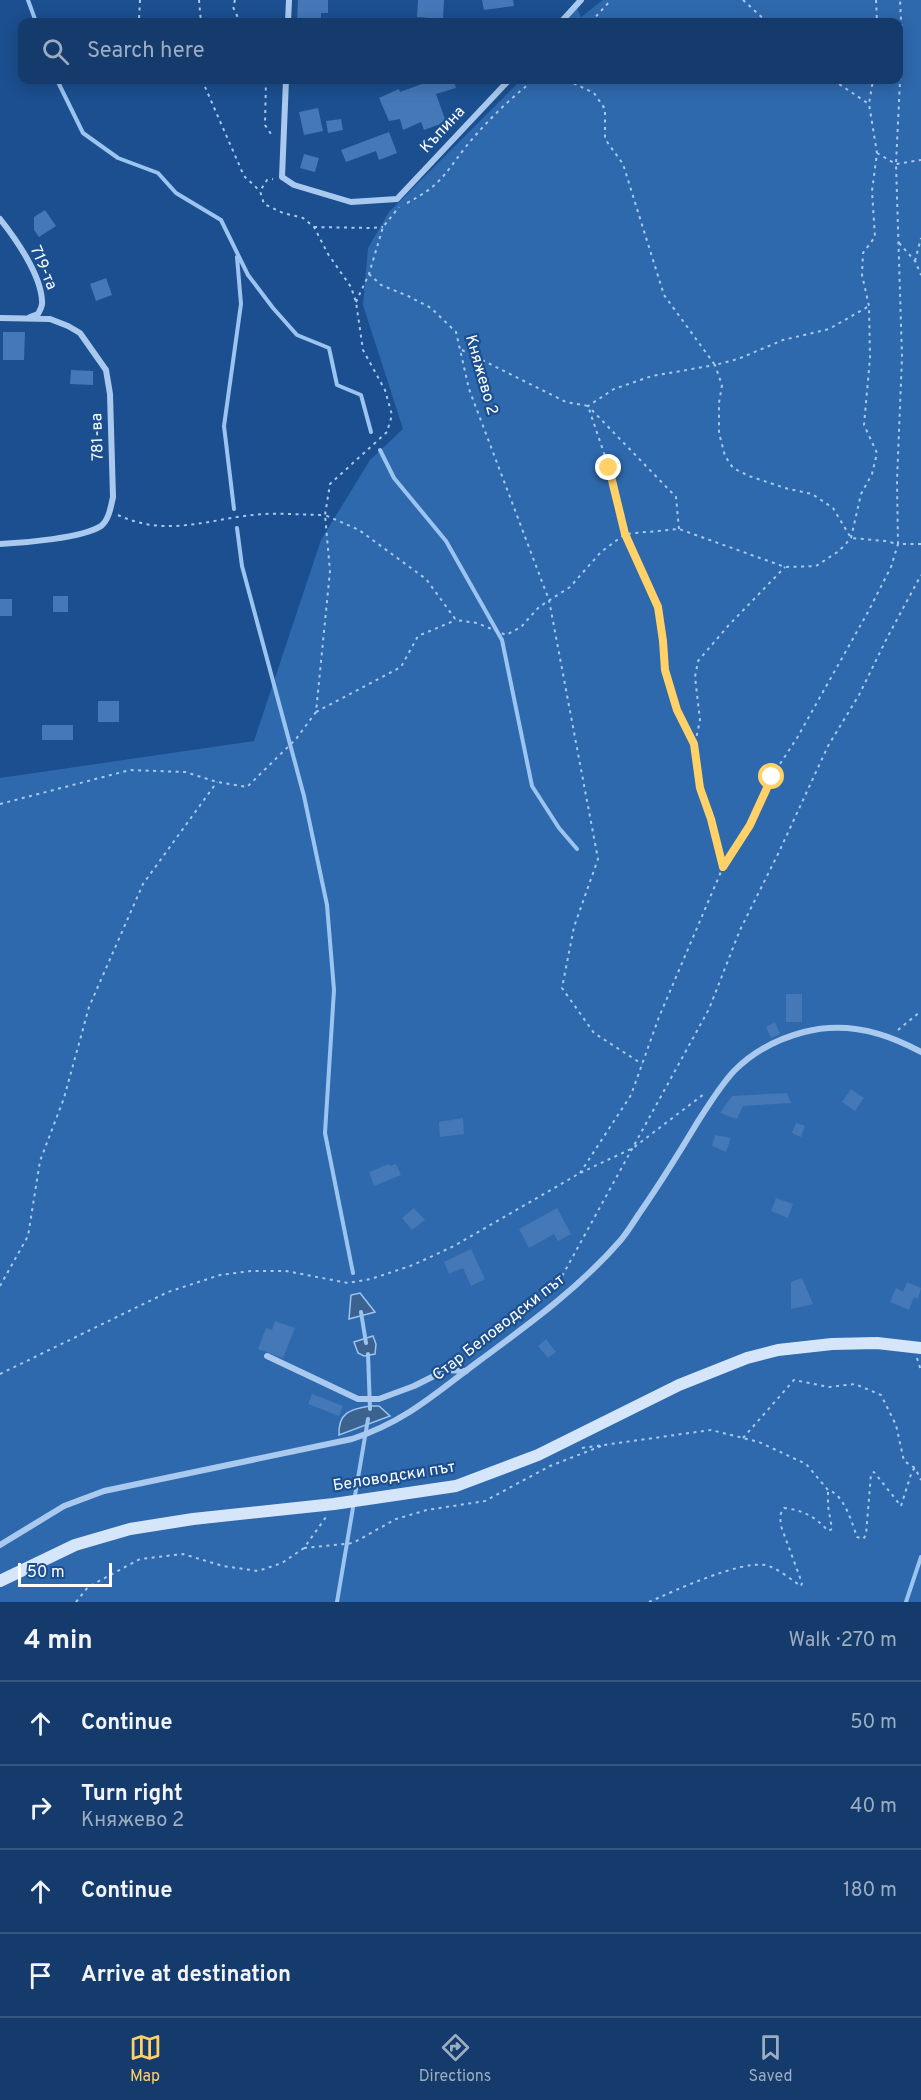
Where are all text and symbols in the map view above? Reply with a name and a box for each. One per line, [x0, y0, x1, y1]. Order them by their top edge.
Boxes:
search box [18, 18, 903, 84]
icon: search [39, 35, 72, 68]
text: Search here [87, 38, 205, 65]
street label: Къпина [416, 102, 470, 158]
street label: 719-та [25, 243, 61, 293]
street label: Княжево 2 [460, 333, 502, 417]
street label: 781-ва [87, 413, 109, 461]
route end [595, 454, 621, 480]
route start [758, 763, 784, 789]
street label: Стар Беловодски път [429, 1270, 569, 1386]
street label: Беловодски път [331, 1457, 457, 1497]
scale bar [18, 1560, 112, 1588]
text: 50 m [27, 1563, 65, 1583]
text: 4 min [24, 1625, 93, 1658]
text: Walk · 270 m [789, 1628, 897, 1654]
icon: ahead [24, 1707, 57, 1740]
text: Continue [81, 1710, 172, 1737]
text: 50 m [850, 1710, 897, 1736]
text: Turn right [81, 1781, 183, 1808]
icon: right [24, 1791, 57, 1824]
text: 40 m [850, 1794, 897, 1820]
text: Княжево 2 [81, 1808, 184, 1834]
icon: ahead [24, 1875, 57, 1908]
text: Continue [81, 1878, 172, 1905]
text: 180 m [843, 1878, 897, 1904]
icon: arrive [24, 1959, 57, 1992]
text: Arrive at destination [81, 1962, 291, 1989]
tab: Map [129, 2031, 162, 2087]
tab: Directions [419, 2031, 491, 2087]
tab: Saved [748, 2031, 792, 2087]

